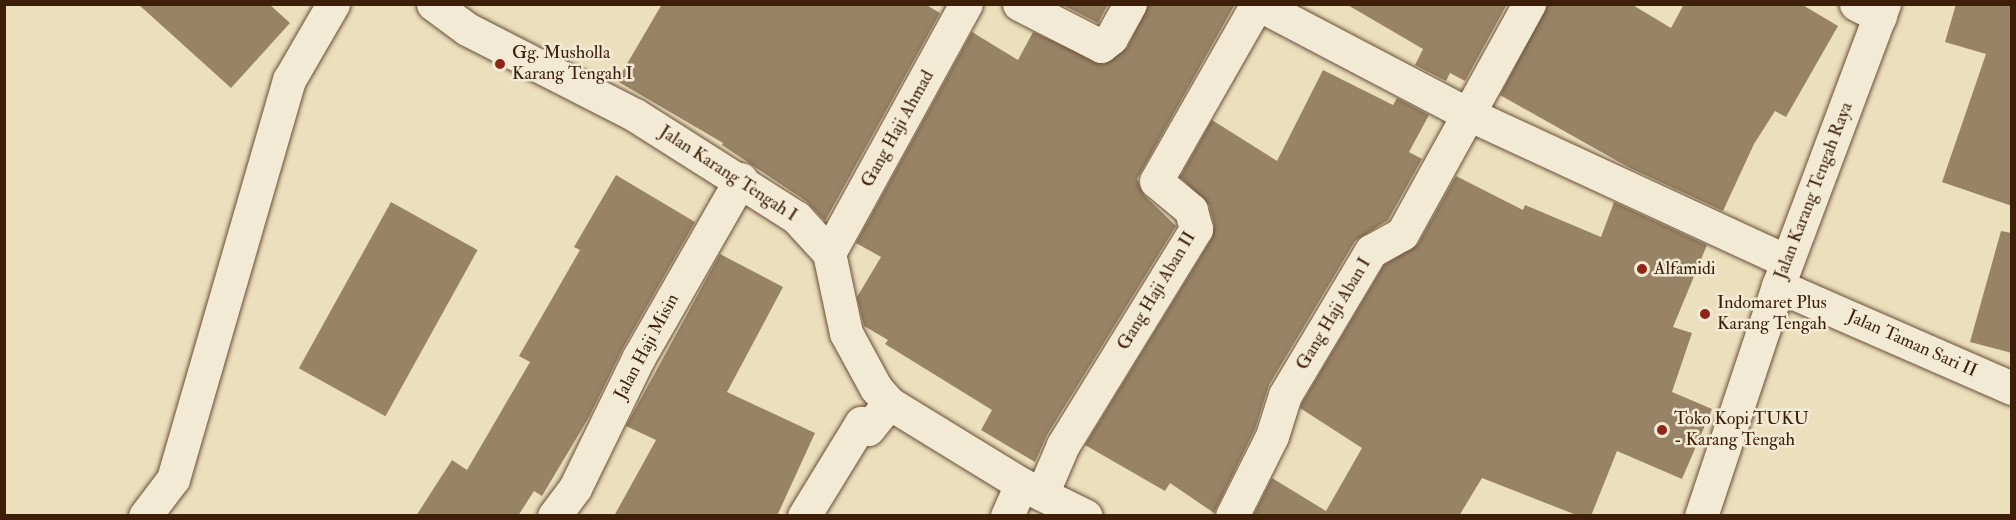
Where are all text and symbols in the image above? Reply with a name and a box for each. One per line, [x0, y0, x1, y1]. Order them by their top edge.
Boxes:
place label: Gg. Musholla Karang Tengah I [512, 43, 633, 86]
marker: Gg. Musholla Karang Tengah I [493, 57, 507, 71]
street label: Gang Haji Ahmad [857, 67, 939, 191]
street label: Jalan Karang Tengah Raya [1770, 99, 1858, 283]
street label: Jalan Karang Tengah I [655, 121, 801, 227]
street label: Gang Haji Aban II [1113, 228, 1201, 354]
street label: Gang Haji Aban I [1292, 254, 1376, 374]
place label: Alfamidi [1654, 258, 1716, 280]
marker: Alfamidi [1635, 262, 1649, 276]
street label: Jalan Haji Misin [610, 290, 684, 404]
place label: Indomaret Plus Karang Tengah [1717, 293, 1827, 336]
street label: Jalan Taman Sari II [1844, 306, 1980, 382]
marker: Indomaret Plus Karang Tengah [1698, 307, 1712, 321]
place label: Toko Kopi TUKU - Karang Tengah [1674, 409, 1809, 452]
marker: Toko Kopi TUKU - Karang Tengah [1655, 423, 1669, 437]

